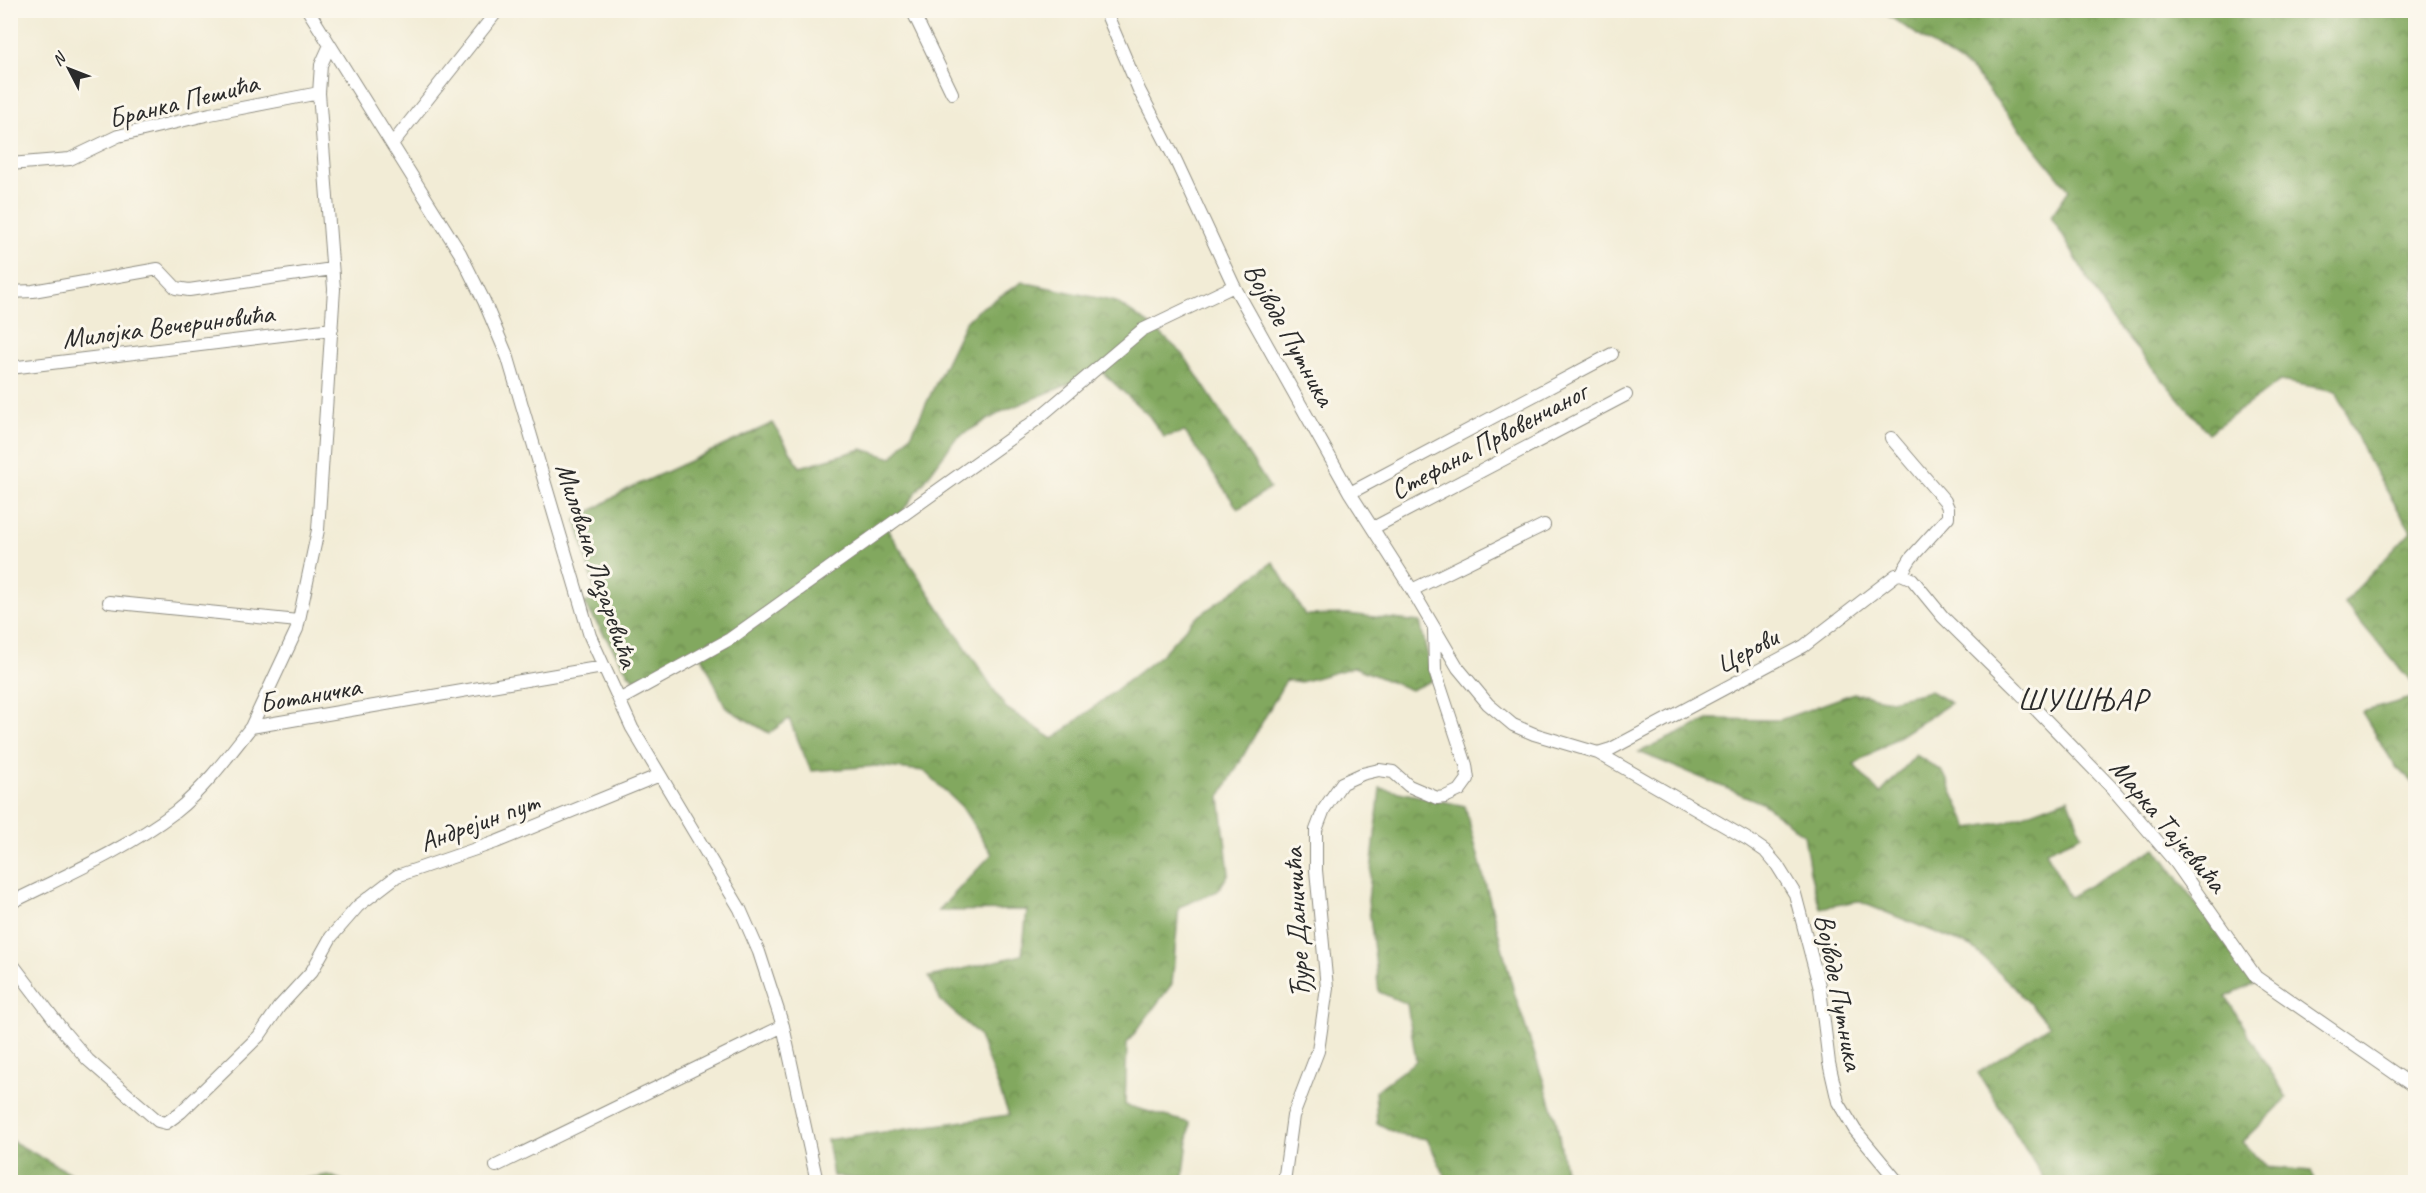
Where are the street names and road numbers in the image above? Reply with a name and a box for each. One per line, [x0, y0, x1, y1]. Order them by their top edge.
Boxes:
street label: Бранка Пешића [104, 64, 264, 136]
street label: Војводе Путника [1236, 257, 1344, 413]
street label: Милојка Вечериновића [60, 295, 278, 356]
street label: Стефана Првовенчаног [1384, 372, 1596, 507]
street label: Милована Лазаревића [547, 458, 648, 674]
street label: Церови [1709, 618, 1786, 681]
street label: Ботаничка [257, 668, 365, 721]
street label: Марка Тајчевића [2102, 751, 2236, 901]
street label: Андрејин пут [414, 783, 545, 859]
street label: Ђуре Даничића [1275, 845, 1318, 999]
street label: Војводе Путника [1807, 911, 1872, 1075]

